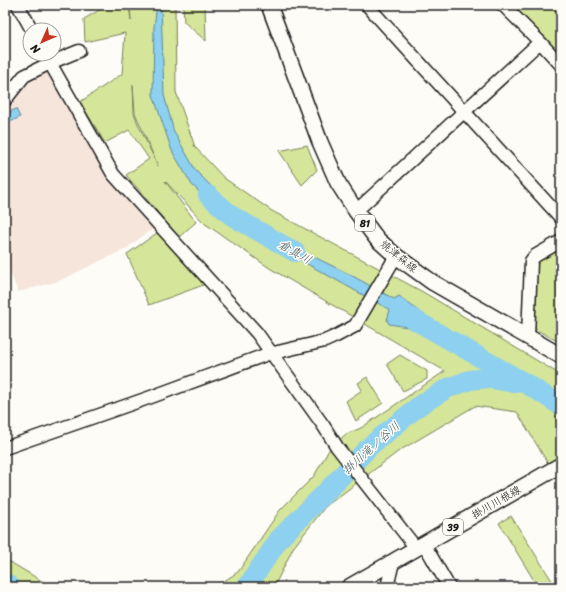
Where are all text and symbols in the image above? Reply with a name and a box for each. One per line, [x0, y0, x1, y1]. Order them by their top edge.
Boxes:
north arrow [22, 22, 62, 62]
text: N [26, 39, 45, 59]
road number: 81 [355, 215, 375, 231]
water label: 倉真川 [274, 233, 316, 271]
street label: 焼津森線 [376, 235, 422, 278]
water label: 掛川滝ノ谷川 [337, 416, 405, 480]
street label: 掛川川根線 [468, 480, 525, 524]
road number: 39 [443, 519, 463, 535]

